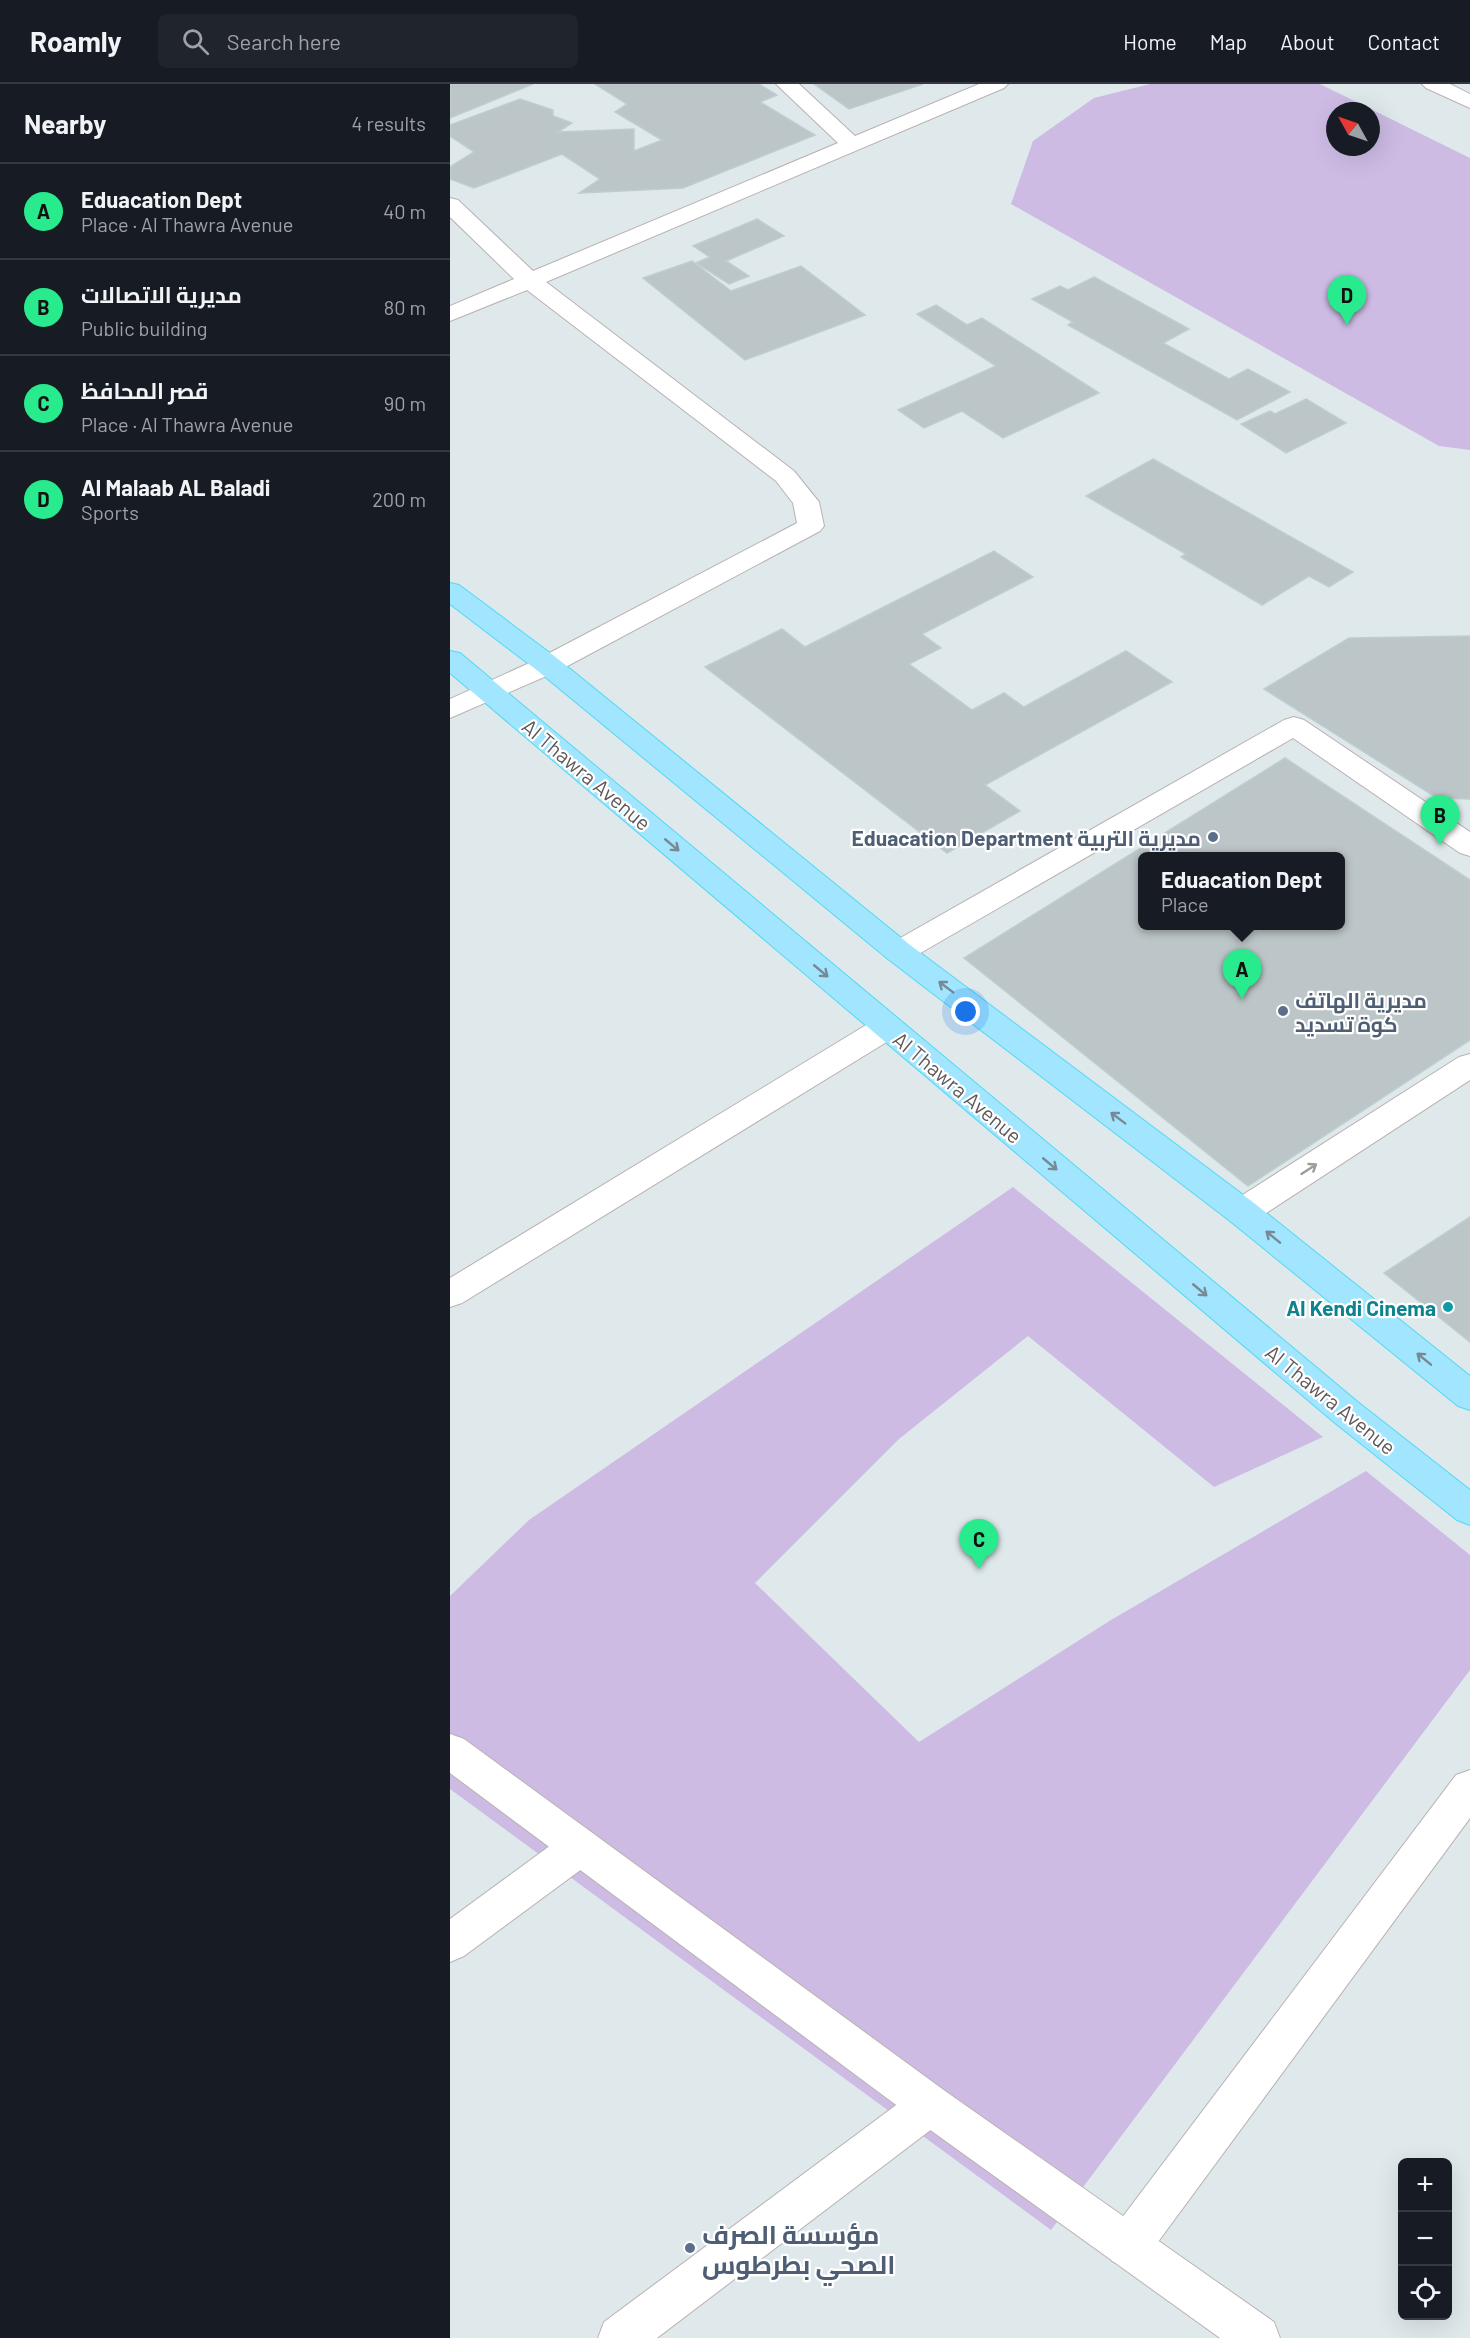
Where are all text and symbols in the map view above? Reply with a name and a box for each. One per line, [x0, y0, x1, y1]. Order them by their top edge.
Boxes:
search box [158, 14, 578, 68]
text: Roamly [30, 24, 122, 58]
icon: search [179, 25, 212, 58]
text: Search here [227, 28, 341, 54]
text: Home [1123, 29, 1177, 54]
text: Map [1210, 29, 1247, 54]
text: About [1280, 29, 1335, 54]
text: Contact [1368, 29, 1440, 54]
north arrow [1326, 102, 1380, 156]
text: Nearby [24, 108, 106, 139]
text: 4 results [351, 111, 426, 135]
text: Eduacation Dept [81, 186, 242, 212]
text: A [37, 199, 50, 223]
text: 40 m [383, 199, 426, 223]
text: Place · Al Thawra Avenue [81, 212, 293, 236]
pin: D [1328, 276, 1366, 325]
text: مديرية الاتصالات [81, 281, 242, 307]
text: B [37, 295, 50, 319]
text: 80 m [384, 295, 426, 319]
text: Public building [81, 316, 207, 340]
text: قصر المحافظ [81, 377, 208, 403]
text: C [37, 391, 50, 415]
text: 90 m [384, 391, 426, 415]
text: Place · Al Thawra Avenue [81, 412, 293, 436]
text: Al Malaab AL Baladi [81, 474, 270, 500]
text: D [37, 487, 50, 511]
text: 200 m [372, 487, 426, 511]
text: Sports [81, 500, 139, 524]
street label: Al Thawra Avenue [518, 713, 656, 835]
pin: B [1420, 796, 1460, 845]
place label: Eduacation Department مديرية التربية [852, 825, 1201, 851]
marker: Eduacation Department مديرية التربية [1206, 830, 1220, 844]
one-way arrow [664, 839, 680, 852]
popup [1138, 852, 1345, 930]
text: Eduacation Dept [1161, 866, 1322, 892]
text: Place [1161, 892, 1209, 916]
pin: A [1222, 950, 1262, 999]
one-way arrow [813, 964, 828, 978]
one-way arrow [938, 981, 954, 994]
place label: مديرية الهاتف كوة تسديد [1295, 987, 1427, 1038]
your location [951, 997, 980, 1026]
marker: مديرية الهاتف كوة تسديد [1276, 1004, 1290, 1018]
street label: Al Thawra Avenue [889, 1026, 1027, 1148]
one-way arrow [1110, 1112, 1126, 1125]
one-way arrow [1042, 1158, 1058, 1171]
one-way arrow [1300, 1163, 1317, 1175]
one-way arrow [1265, 1230, 1281, 1243]
one-way arrow [1192, 1283, 1207, 1297]
place label: Al Kendi Cinema [1286, 1295, 1436, 1320]
marker: Al Kendi Cinema [1441, 1300, 1455, 1314]
street label: Al Thawra Avenue [1261, 1339, 1401, 1459]
one-way arrow [1417, 1353, 1433, 1366]
pin: C [960, 1520, 998, 1569]
map controls [1398, 2158, 1452, 2320]
button: + [1398, 2158, 1452, 2212]
button: − [1398, 2212, 1452, 2266]
place label: مؤسسة الصرف الصحي بطرطوس [702, 2218, 895, 2286]
marker: مؤسسة الصرف الصحي بطرطوس [683, 2241, 697, 2255]
button: locate [1398, 2266, 1452, 2320]

